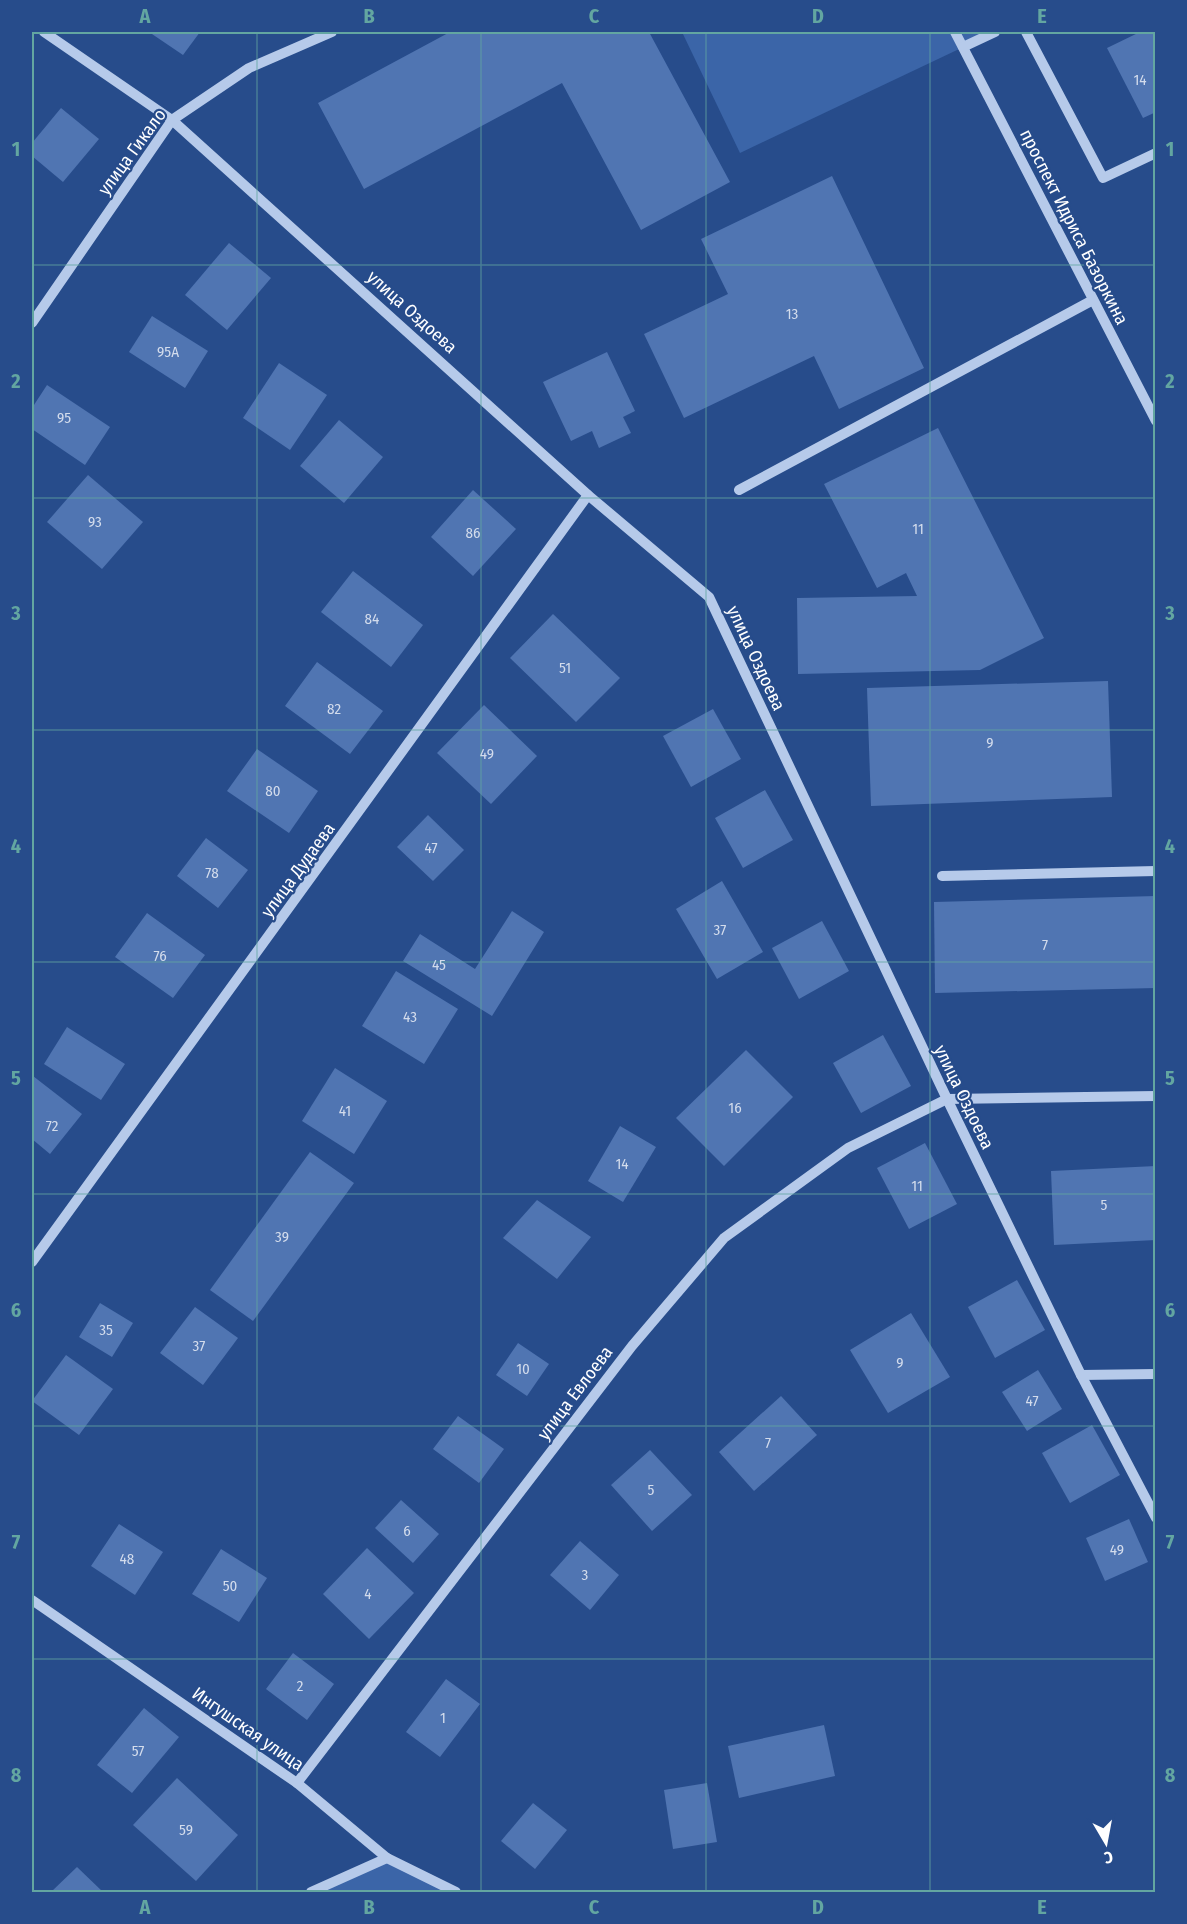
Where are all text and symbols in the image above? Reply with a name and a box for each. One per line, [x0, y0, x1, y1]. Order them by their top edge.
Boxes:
text: A [139, 4, 152, 28]
text: B [363, 4, 375, 28]
text: C [589, 4, 600, 28]
text: D [812, 4, 824, 28]
text: E [1037, 4, 1047, 28]
house number: 14 [1133, 71, 1147, 89]
street label: улица Гикало [93, 104, 171, 200]
street label: проспект Идриса Базоркина [1015, 126, 1133, 328]
text: 1 [12, 137, 20, 161]
text: 1 [1166, 137, 1174, 161]
street label: улица Оздоева [363, 266, 462, 358]
house number: 13 [786, 305, 799, 323]
house number: 95А [157, 343, 179, 361]
text: 2 [10, 369, 21, 393]
text: 2 [1164, 369, 1175, 393]
house number: 95 [57, 409, 71, 427]
house number: 93 [88, 513, 102, 531]
house number: 11 [912, 520, 924, 538]
house number: 86 [466, 524, 480, 542]
text: 3 [10, 601, 21, 625]
text: 3 [1164, 601, 1175, 625]
street label: улица Оздоева [722, 602, 790, 714]
house number: 84 [365, 610, 379, 628]
house number: 51 [559, 659, 571, 677]
house number: 82 [327, 700, 341, 718]
house number: 9 [986, 734, 994, 752]
house number: 49 [480, 745, 494, 763]
house number: 80 [265, 782, 281, 800]
street label: улица Дудаева [256, 818, 340, 922]
text: 4 [11, 834, 21, 858]
text: 4 [1165, 834, 1175, 858]
house number: 47 [424, 839, 438, 857]
house number: 78 [205, 864, 219, 882]
house number: 37 [714, 921, 726, 939]
house number: 7 [1042, 936, 1048, 954]
house number: 76 [153, 947, 167, 965]
house number: 45 [432, 956, 446, 974]
house number: 43 [403, 1008, 417, 1026]
street label: улица Оздоева [929, 1041, 999, 1153]
text: 5 [11, 1066, 21, 1090]
text: 5 [1165, 1066, 1175, 1090]
house number: 16 [728, 1099, 742, 1117]
house number: 41 [339, 1102, 351, 1120]
house number: 72 [46, 1117, 59, 1135]
house number: 14 [615, 1155, 629, 1173]
house number: 11 [911, 1177, 923, 1195]
house number: 5 [1101, 1196, 1108, 1214]
house number: 39 [275, 1228, 289, 1246]
text: 6 [11, 1298, 21, 1322]
text: 6 [1165, 1298, 1175, 1322]
house number: 35 [99, 1321, 113, 1339]
house number: 37 [193, 1337, 205, 1355]
street label: улица Евлоева [533, 1342, 618, 1444]
house number: 9 [896, 1354, 904, 1372]
house number: 10 [516, 1360, 530, 1378]
house number: 47 [1025, 1392, 1039, 1410]
house number: 7 [765, 1434, 771, 1452]
house number: 5 [648, 1481, 655, 1499]
house number: 6 [403, 1522, 411, 1540]
text: 7 [12, 1530, 21, 1554]
text: 7 [1166, 1530, 1175, 1554]
house number: 49 [1110, 1541, 1124, 1559]
house number: 48 [120, 1550, 134, 1568]
house number: 3 [582, 1566, 589, 1584]
house number: 50 [223, 1577, 237, 1595]
house number: 4 [364, 1585, 372, 1603]
house number: 2 [297, 1677, 304, 1695]
street label: Ингушская улица [188, 1682, 308, 1776]
house number: 1 [440, 1709, 446, 1727]
house number: 57 [132, 1742, 144, 1760]
text: 8 [11, 1763, 22, 1787]
text: 8 [1165, 1763, 1176, 1787]
north arrow [1076, 1813, 1136, 1873]
house number: 59 [179, 1821, 193, 1839]
text: С [1102, 1847, 1114, 1867]
text: A [139, 1895, 152, 1919]
text: B [363, 1895, 375, 1919]
text: C [589, 1895, 600, 1919]
text: D [812, 1895, 824, 1919]
text: E [1037, 1895, 1047, 1919]

